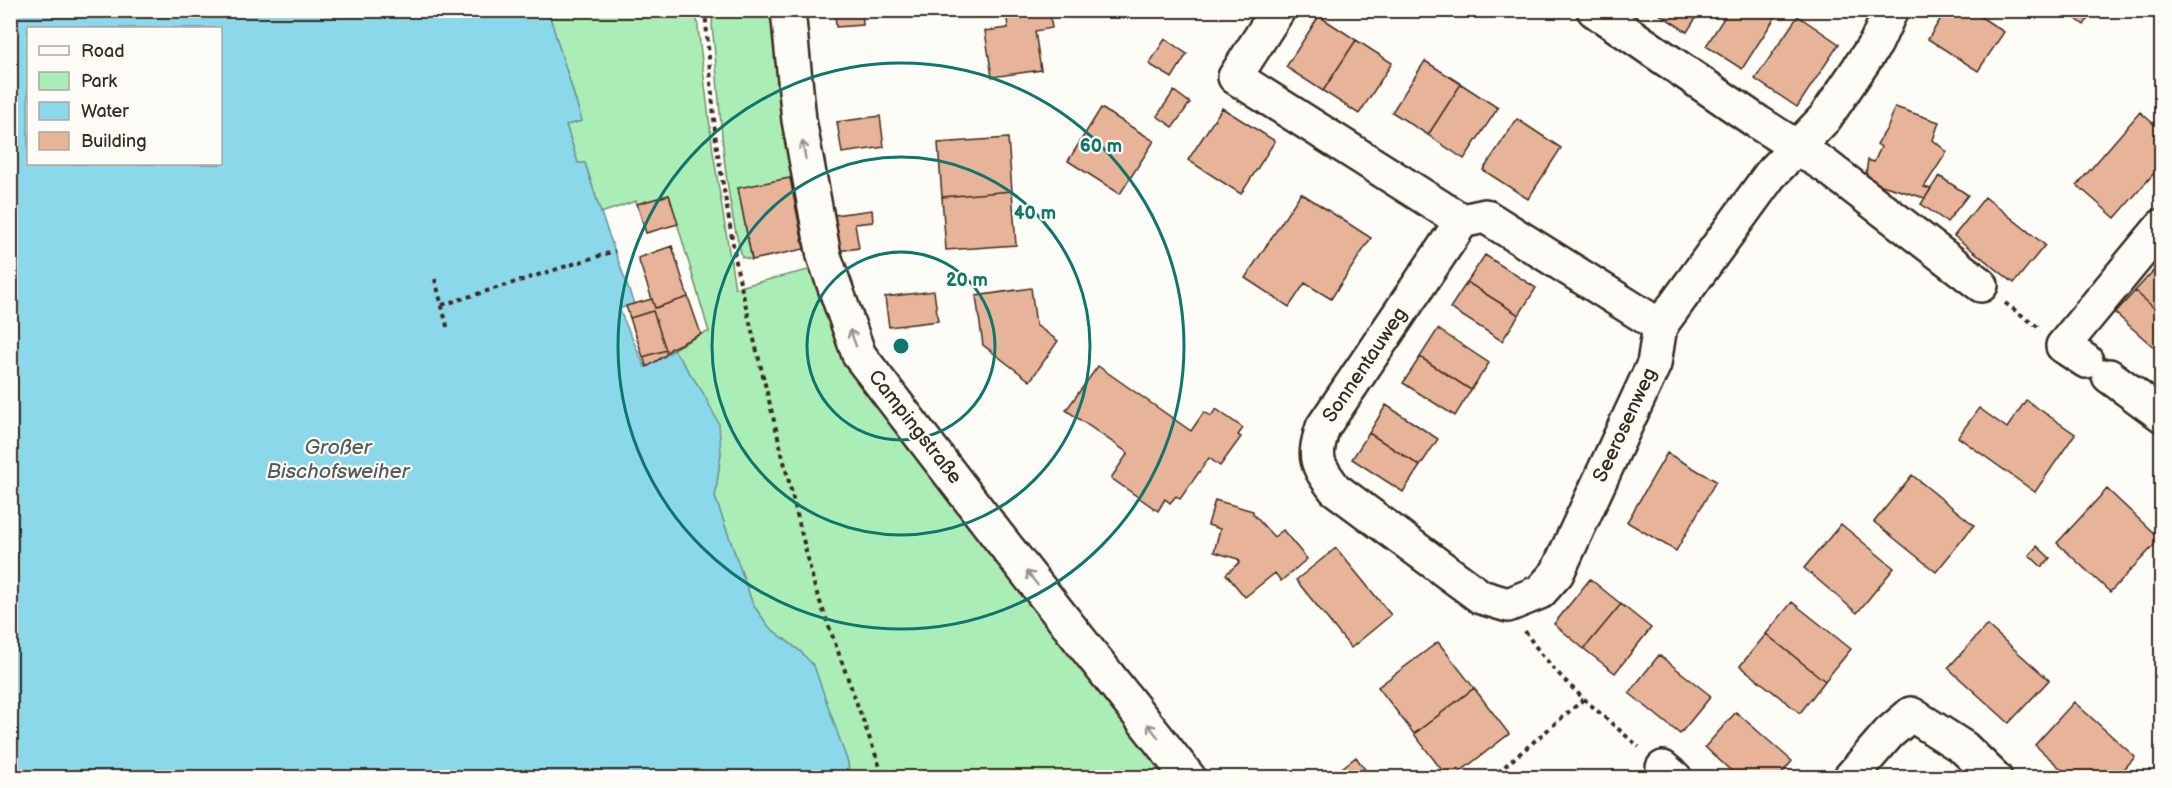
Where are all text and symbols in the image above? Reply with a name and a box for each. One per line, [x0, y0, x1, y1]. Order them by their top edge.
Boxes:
legend [27, 27, 222, 165]
text: Road [81, 41, 125, 62]
text: Park [81, 71, 117, 92]
text: Water [81, 101, 129, 122]
text: Building [81, 131, 147, 152]
text: 60 m [1080, 136, 1122, 157]
one-way arrow [798, 141, 809, 161]
text: 40 m [1014, 203, 1056, 224]
text: 20 m [946, 270, 988, 291]
street label: Sonnentauweg [1318, 303, 1412, 427]
one-way arrow [847, 330, 858, 348]
centre of rings [891, 336, 911, 356]
street label: Seerosenweg [1588, 364, 1662, 486]
street label: Campingstraße [863, 365, 967, 489]
water label: Großer Bischofsweiher [267, 435, 411, 484]
one-way arrow [1025, 571, 1038, 587]
one-way arrow [1147, 723, 1160, 739]

